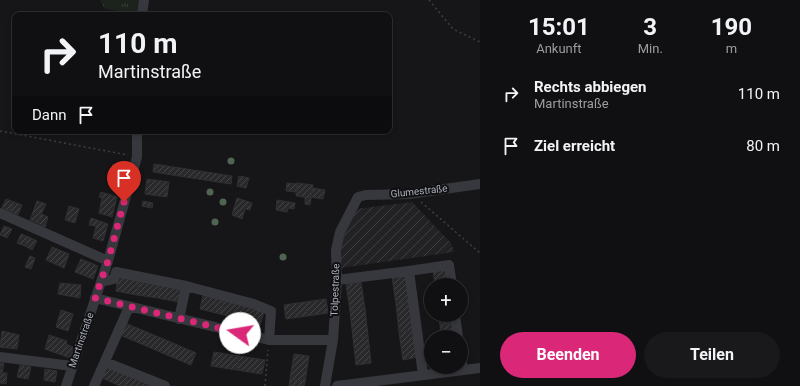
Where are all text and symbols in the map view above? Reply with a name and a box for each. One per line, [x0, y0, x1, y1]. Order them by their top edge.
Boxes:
text: 15:01 [528, 13, 590, 41]
text: 3 [643, 13, 657, 41]
text: 190 [711, 13, 752, 41]
text: 110 m [98, 27, 177, 60]
icon: right [32, 28, 84, 80]
text: Ankunft [536, 41, 582, 56]
text: Min. [638, 41, 663, 56]
text: m [726, 41, 737, 56]
text: Martinstraße [98, 61, 201, 82]
text: Rechts abbiegen [534, 78, 647, 96]
icon: right [500, 83, 522, 105]
text: 110 m [738, 85, 780, 103]
text: Martinstraße [534, 96, 609, 111]
icon: arrive [75, 104, 97, 126]
text: Dann [32, 106, 67, 124]
icon: arrive [500, 135, 522, 157]
text: Ziel erreicht [534, 137, 615, 155]
text: 80 m [746, 137, 780, 155]
pin [107, 161, 141, 202]
icon: arrive [113, 167, 135, 189]
street label: Glumestraße [390, 183, 448, 199]
street label: Tölpestraße [329, 263, 341, 317]
map controls [424, 278, 468, 374]
button: + [424, 278, 468, 322]
street label: Martinstraße [66, 311, 96, 369]
position arrow [219, 312, 261, 354]
button: − [424, 330, 468, 374]
button: Beenden [500, 332, 636, 378]
button: Teilen [644, 332, 780, 378]

